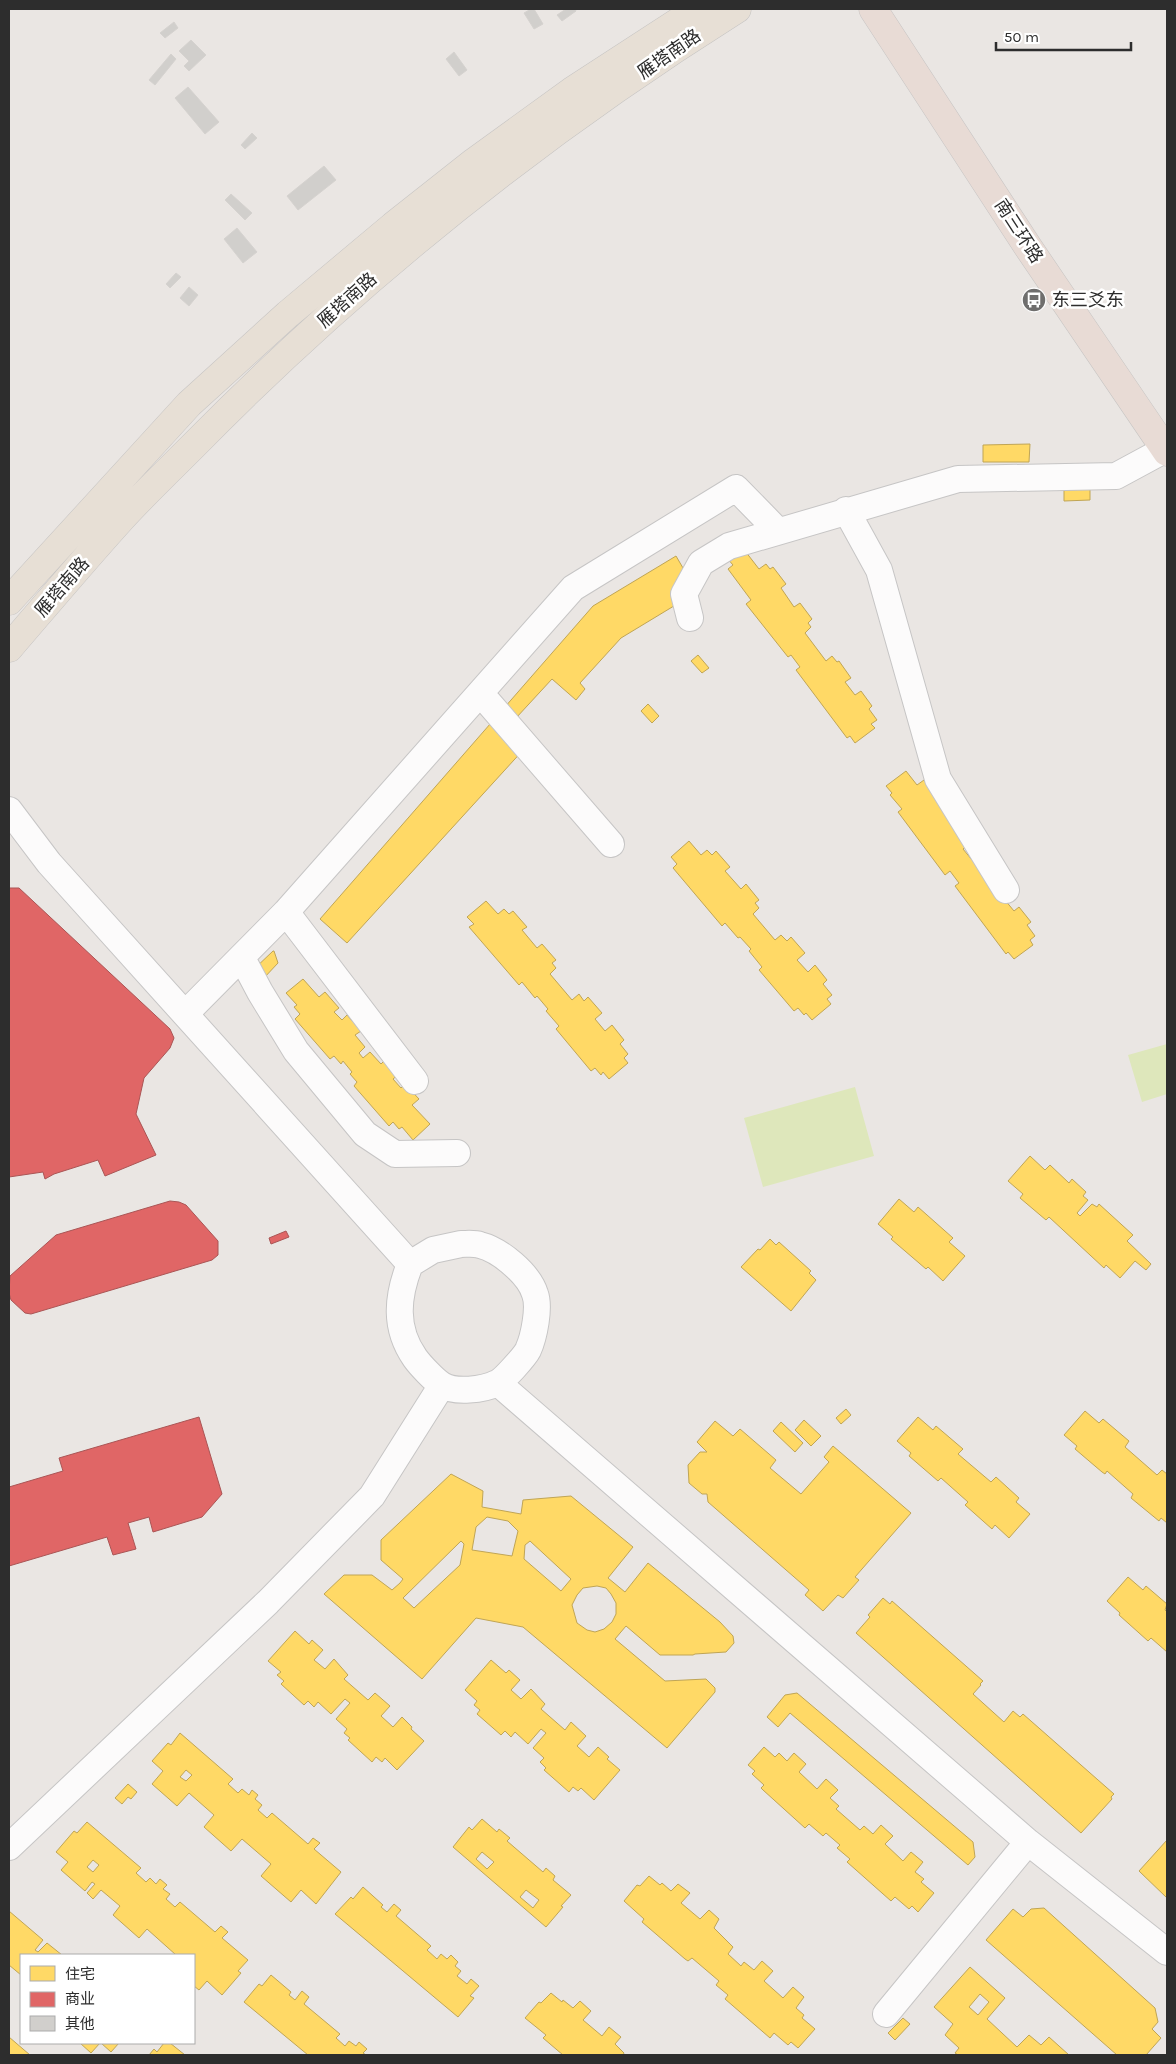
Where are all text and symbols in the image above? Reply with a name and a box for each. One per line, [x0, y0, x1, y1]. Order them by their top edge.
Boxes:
scale bar [996, 20, 1131, 52]
street label: 雁塔南路 [633, 24, 705, 84]
text: 50 m [1004, 28, 1039, 46]
street label: 南三环路 [990, 195, 1048, 267]
street label: 雁塔南路 [313, 268, 381, 332]
bus stop icon: 东三爻东 [1021, 287, 1047, 313]
place label: 东三爻东 [1052, 289, 1124, 311]
street label: 雁塔南路 [30, 553, 94, 621]
legend [20, 1954, 195, 2044]
text: 住宅 [65, 1965, 95, 1983]
text: 商业 [65, 1990, 95, 2008]
text: 其他 [65, 2015, 95, 2033]

